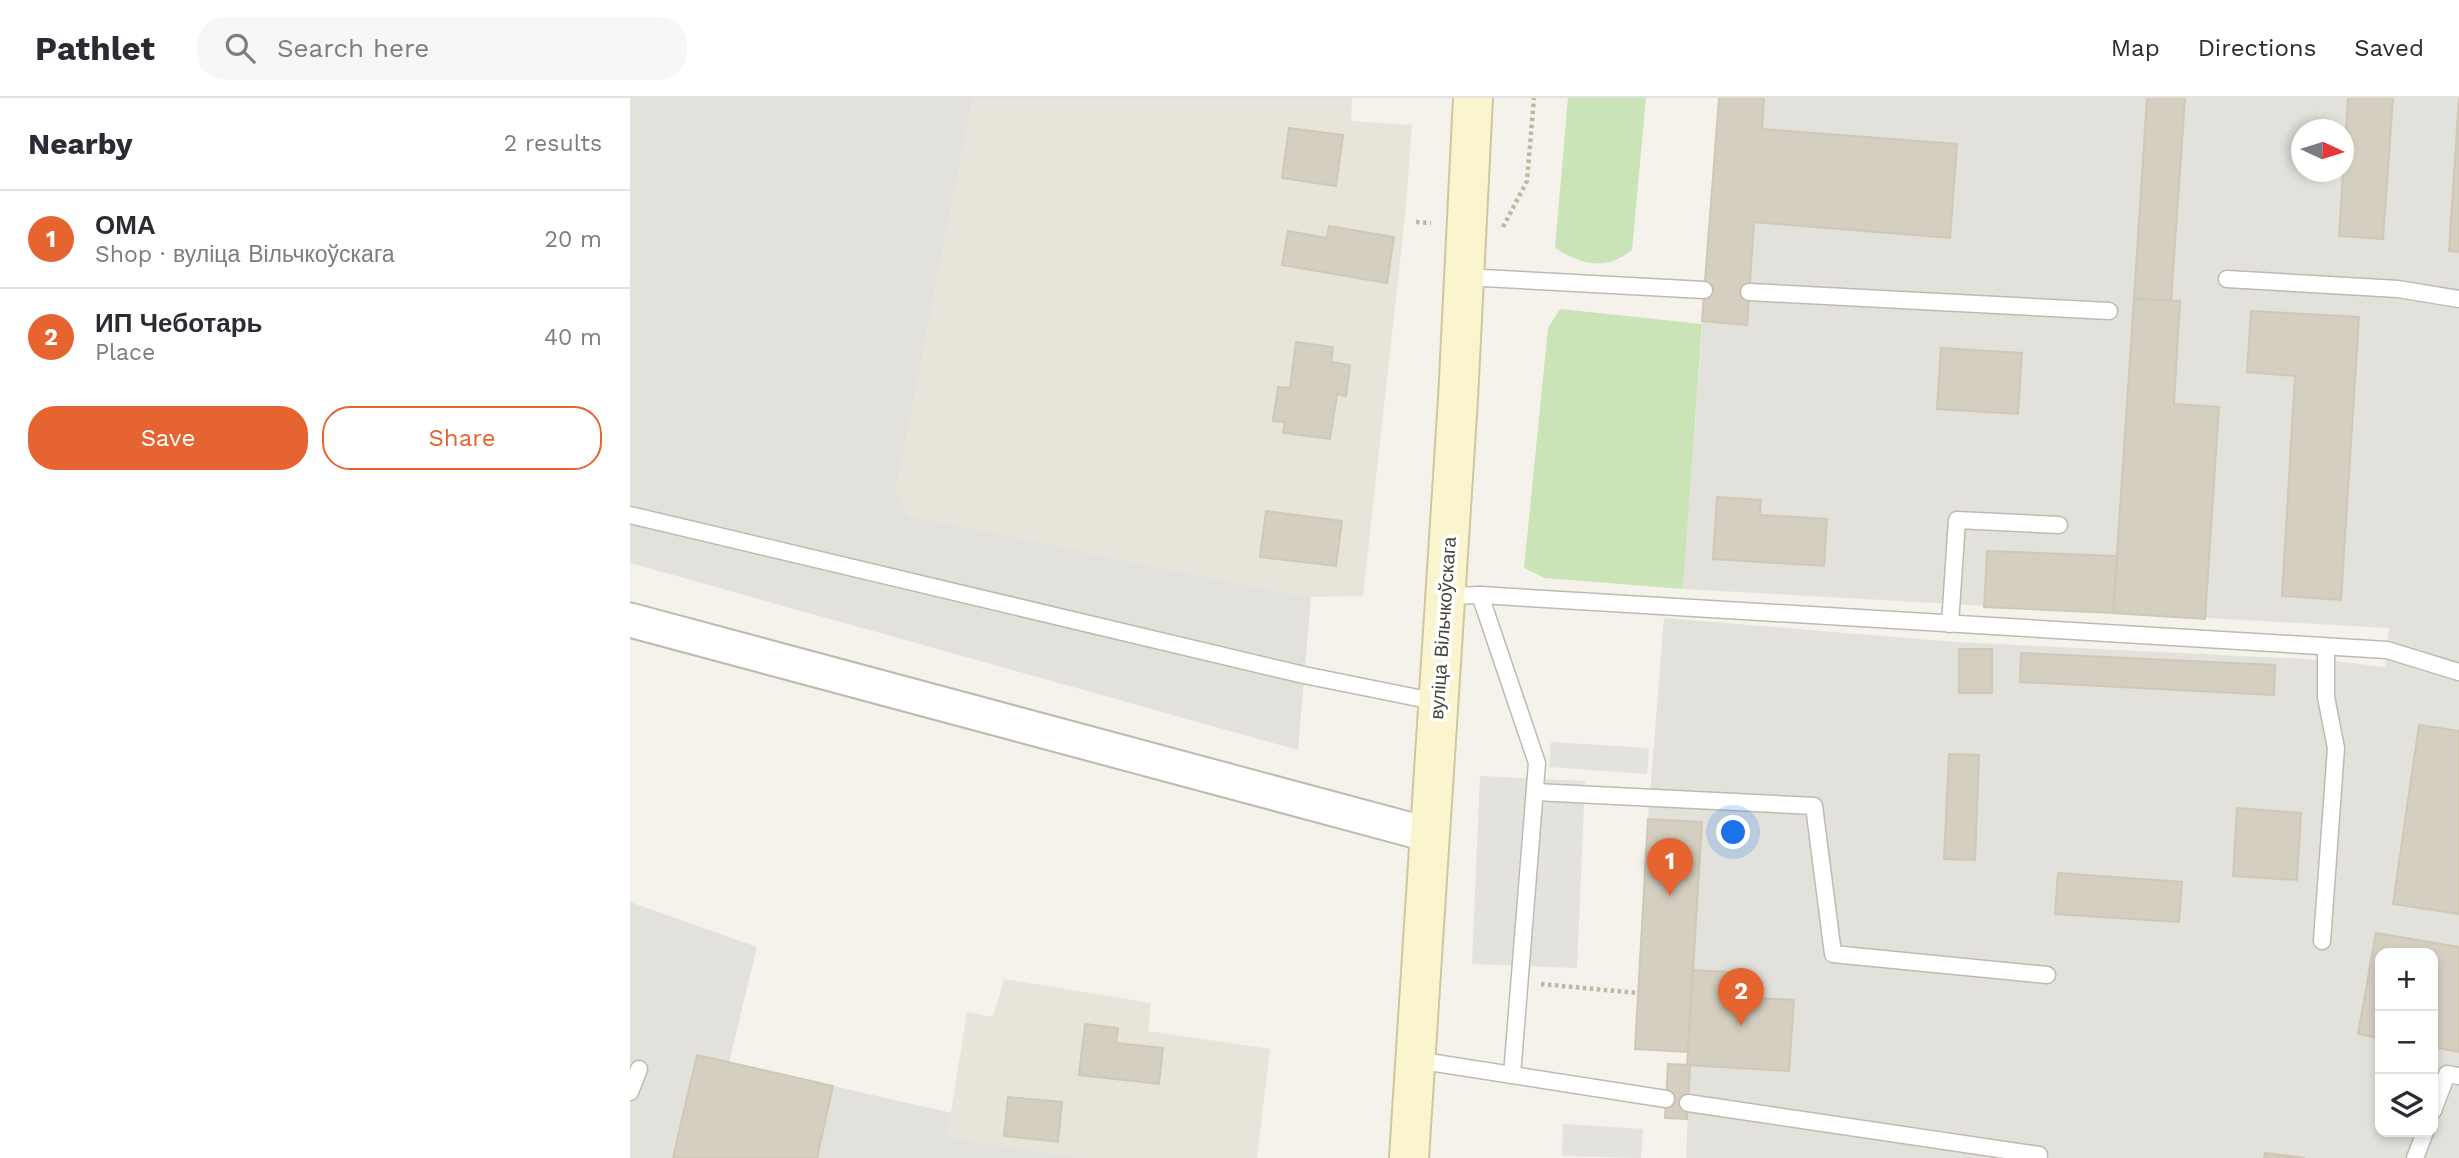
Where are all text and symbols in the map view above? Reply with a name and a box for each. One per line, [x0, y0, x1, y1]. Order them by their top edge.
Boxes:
search box [197, 17, 687, 80]
text: Pathlet [35, 29, 155, 68]
icon: search [221, 29, 259, 67]
text: Search here [277, 33, 429, 63]
text: Map [2111, 34, 2160, 62]
text: Directions [2198, 34, 2316, 62]
text: Saved [2354, 34, 2424, 62]
north arrow [2291, 119, 2354, 182]
text: Nearby [28, 126, 133, 161]
text: 2 results [504, 130, 602, 157]
text: ОМА [95, 210, 156, 240]
text: 1 [46, 226, 56, 253]
text: 20 m [545, 226, 602, 253]
text: Shop · вуліца Вільчкоўскага [95, 241, 395, 268]
text: ИП Чеботарь [95, 308, 263, 338]
text: 2 [44, 324, 58, 351]
text: 40 m [544, 324, 602, 351]
text: Place [95, 339, 155, 366]
button: Save [28, 406, 308, 470]
button: Share [322, 406, 602, 470]
street label: вуліца Вільчкоўскага [1425, 536, 1461, 720]
your location [1716, 815, 1750, 849]
pin: 1 [1647, 838, 1693, 896]
map controls [2375, 948, 2438, 1137]
button: + [2375, 948, 2438, 1011]
pin: 2 [1718, 968, 1764, 1026]
button: − [2375, 1011, 2438, 1074]
button: layers [2375, 1074, 2438, 1137]

